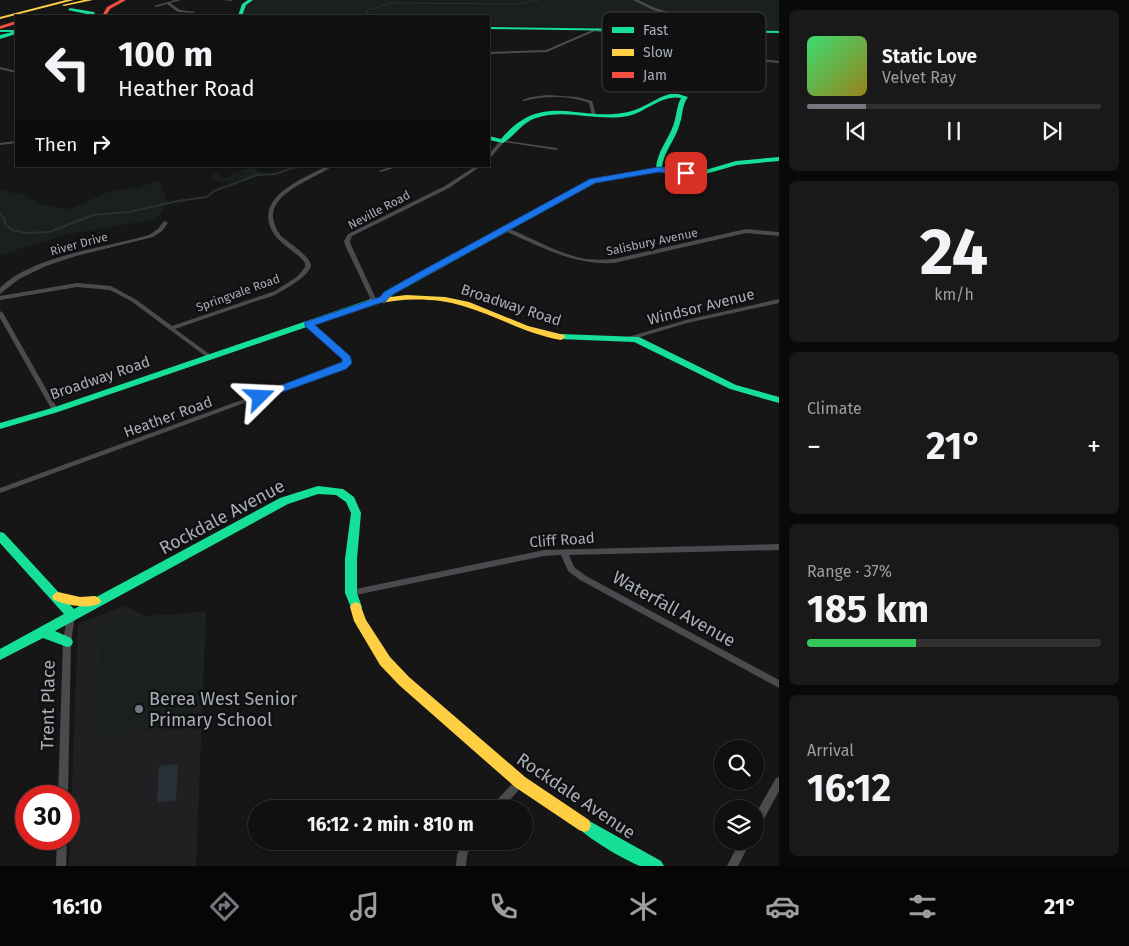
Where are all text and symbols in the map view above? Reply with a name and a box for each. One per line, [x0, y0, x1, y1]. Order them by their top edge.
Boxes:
legend [602, 12, 766, 92]
text: Fast [643, 22, 669, 39]
text: 100 m [118, 33, 213, 75]
icon: left [35, 35, 100, 100]
text: Slow [643, 44, 673, 61]
text: Static Love [882, 45, 977, 68]
text: Jam [643, 67, 667, 84]
text: Velvet Ray [882, 68, 956, 87]
text: Heather Road [118, 75, 255, 102]
icon: previous [842, 117, 870, 145]
icon: pause [940, 117, 968, 145]
icon: next [1038, 117, 1066, 145]
icon: right [87, 130, 115, 158]
text: Then [35, 133, 77, 156]
pin [665, 152, 707, 194]
icon: arrive [672, 159, 700, 187]
street label: Neville Road [346, 188, 412, 232]
text: 24 [920, 213, 988, 291]
street label: Salisbury Avenue [605, 225, 699, 259]
street label: River Drive [49, 230, 109, 258]
street label: Springvale Road [194, 271, 282, 315]
street label: Broadway Road [458, 280, 564, 330]
street label: Windsor Avenue [646, 285, 756, 329]
text: km/h [934, 285, 974, 304]
street label: Broadway Road [48, 352, 152, 404]
position arrow [233, 370, 285, 422]
street label: Heather Road [121, 393, 215, 441]
text: Climate [807, 399, 862, 418]
text: 21° [926, 423, 982, 469]
text: − [807, 430, 821, 463]
text: + [1087, 430, 1101, 463]
street label: Rockdale Avenue [156, 475, 288, 559]
street label: Cliff Road [529, 529, 595, 551]
text: Range · 37% [807, 562, 892, 581]
street label: Waterfall Avenue [609, 566, 739, 652]
text: 185 km [807, 586, 929, 632]
street label: Trent Place [36, 660, 60, 750]
place label: Berea West Senior Primary School [149, 688, 297, 731]
marker: Berea West Senior Primary School [133, 703, 145, 715]
map controls [714, 740, 764, 850]
button: search [714, 740, 764, 790]
text: Arrival [807, 741, 854, 760]
street label: Rockdale Avenue [512, 748, 640, 844]
text: 16:12 [807, 765, 891, 811]
speed limit sign: 30 [15, 785, 80, 850]
button: layers [714, 800, 764, 850]
text: 16:12 · 2 min · 810 m [307, 813, 474, 836]
icon: directions [207, 889, 242, 924]
icon: music [347, 889, 382, 924]
icon: phone [486, 889, 521, 924]
icon: climate [626, 889, 661, 924]
icon: car [765, 889, 800, 924]
icon: filters [905, 889, 940, 924]
text: 16:10 [52, 893, 102, 920]
text: 21° [1044, 893, 1077, 920]

